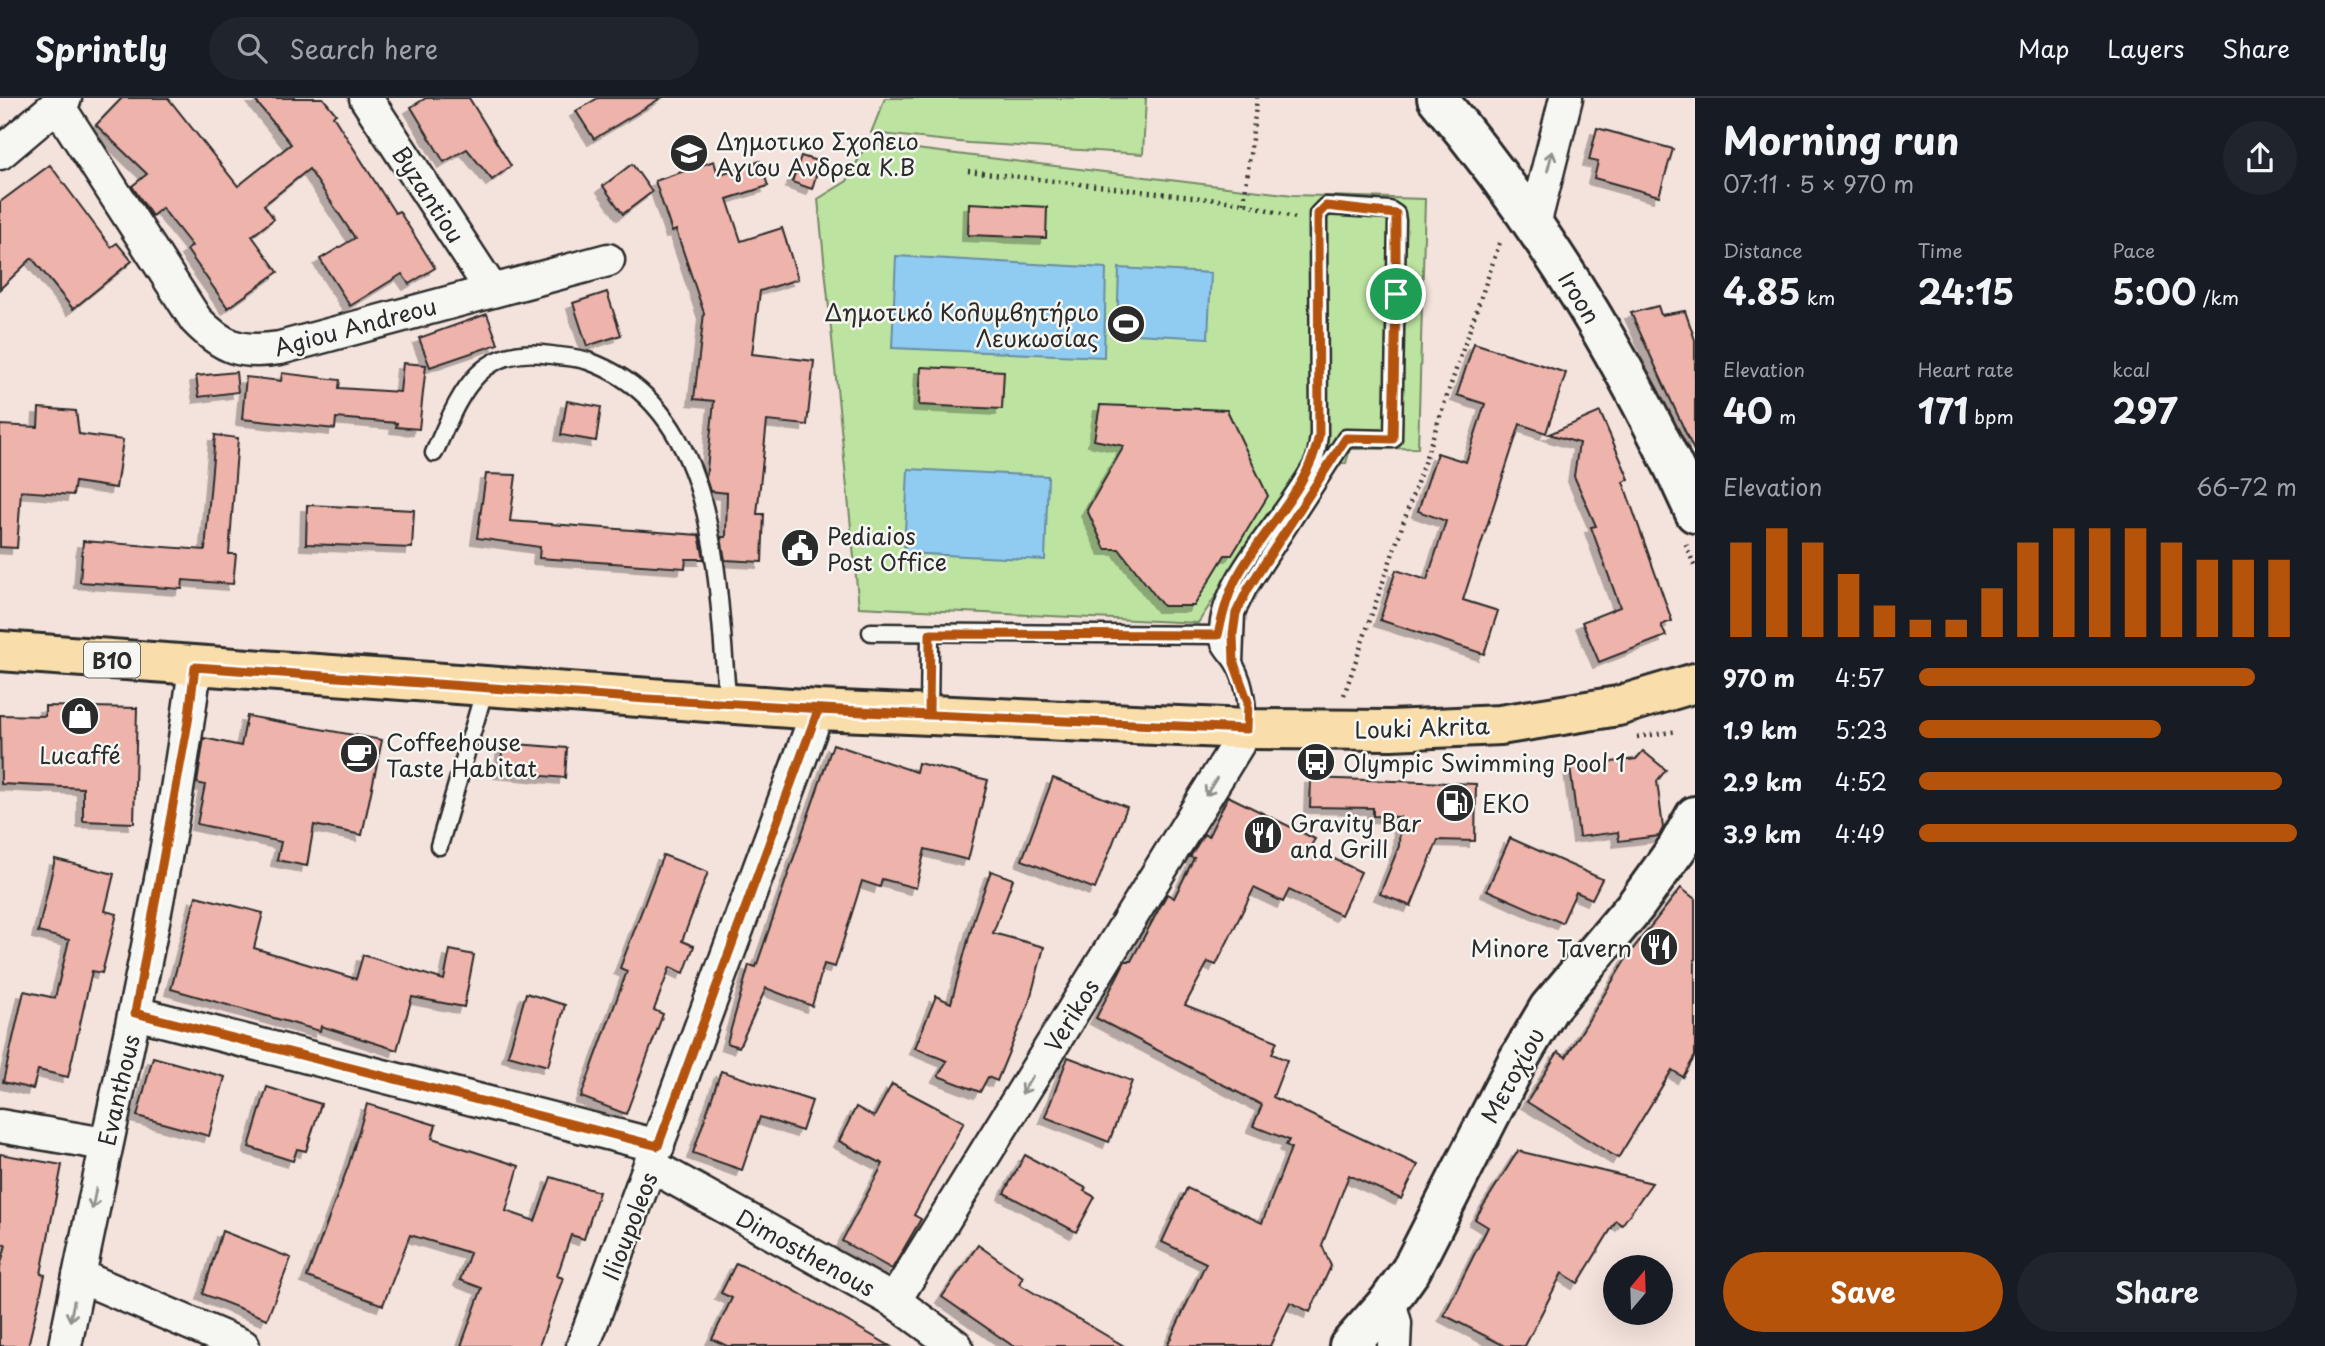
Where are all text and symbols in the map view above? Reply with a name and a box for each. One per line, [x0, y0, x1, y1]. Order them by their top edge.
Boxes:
search box [209, 17, 699, 80]
text: Sprintly [35, 23, 167, 73]
icon: search [233, 29, 271, 67]
text: Search here [289, 29, 438, 68]
text: Map [2018, 30, 2069, 66]
text: Layers [2107, 30, 2184, 66]
text: Share [2222, 30, 2290, 66]
text: Morning run [1723, 111, 1959, 168]
button: share [2223, 121, 2297, 195]
place label: Δημοτικο Σχολειο Αγιου Ανδρεα Κ.Β [716, 123, 919, 184]
school or university icon: Δημοτικο Σχολειο Αγιου Ανδρεα Κ.Β [668, 132, 710, 174]
street label: Byzantiou [384, 138, 474, 250]
one-way arrow [1544, 151, 1557, 173]
text: 07:11 · 5 × 970 m [1723, 166, 1914, 201]
text: Distance [1723, 236, 1803, 264]
text: Time [1918, 236, 1963, 264]
text: Pace [2112, 236, 2155, 264]
pin [1366, 264, 1426, 324]
street label: Iroon [1550, 264, 1610, 330]
text: 4.85 [1723, 264, 1801, 317]
text: 24:15 [1918, 264, 2014, 317]
text: 5:00 [2112, 264, 2196, 317]
icon: arrive [1377, 275, 1415, 313]
text: km [1801, 283, 1835, 311]
text: /km [2196, 283, 2239, 311]
street label: Agiou Andreou [270, 288, 440, 364]
place label: Δημοτικό Κολυμβητήριο Λευκωσίας [825, 294, 1099, 355]
sports icon: Δημοτικό Κολυμβητήριο Λευκωσίας [1105, 303, 1147, 345]
text: Elevation [1723, 355, 1805, 383]
text: Heart rate [1918, 355, 2014, 383]
text: kcal [2112, 355, 2150, 383]
text: 40 [1723, 383, 1773, 436]
text: 171 [1918, 383, 1968, 436]
text: 297 [2112, 383, 2178, 436]
text: m [1773, 402, 1796, 430]
text: bpm [1968, 402, 2014, 430]
text: Elevation [1723, 469, 1822, 504]
text: 66–72 m [2196, 469, 2297, 504]
place label: Pediaios Post Office [827, 518, 947, 579]
public building icon: Pediaios Post Office [779, 527, 821, 569]
road number: B10 [84, 642, 140, 678]
text: 970 m [1723, 660, 1795, 695]
text: 4:57 [1835, 660, 1884, 695]
shop icon: Lucaffé [59, 695, 101, 737]
street label: Louki Akrita [1354, 707, 1490, 747]
text: 1.9 km [1723, 712, 1797, 747]
text: 5:23 [1835, 712, 1888, 747]
place label: Coffeehouse Taste Habitat [386, 724, 537, 785]
cafe icon: Coffeehouse Taste Habitat [338, 733, 380, 775]
place label: Lucaffé [39, 737, 121, 772]
bus stop icon: Olympic Swimming Pool 1 [1295, 741, 1337, 783]
place label: Olympic Swimming Pool 1 [1343, 745, 1626, 780]
text: 2.9 km [1723, 764, 1802, 799]
text: 4:52 [1835, 764, 1887, 799]
one-way arrow [1204, 777, 1219, 796]
fuel station icon: EKO [1434, 782, 1476, 824]
place label: EKO [1482, 786, 1530, 821]
place label: Gravity Bar and Grill [1290, 805, 1422, 866]
restaurant icon: Gravity Bar and Grill [1242, 814, 1284, 856]
text: 3.9 km [1723, 816, 1801, 851]
text: 4:49 [1835, 816, 1885, 851]
restaurant icon: Minore Tavern [1638, 926, 1680, 968]
place label: Minore Tavern [1470, 930, 1632, 965]
street label: Verikos [1035, 972, 1107, 1058]
street label: Μετοχίου [1471, 1021, 1553, 1129]
street label: Evanthous [88, 1031, 148, 1149]
one-way arrow [1020, 1074, 1034, 1094]
street label: Ilioupoleos [592, 1167, 666, 1285]
one-way arrow [87, 1187, 100, 1210]
street label: Dimosthenous [730, 1199, 882, 1305]
button: Save [1723, 1252, 2003, 1332]
button: Share [2017, 1252, 2297, 1332]
north arrow [1603, 1255, 1673, 1325]
map controls [1603, 1255, 1673, 1325]
one-way arrow [64, 1299, 78, 1322]

